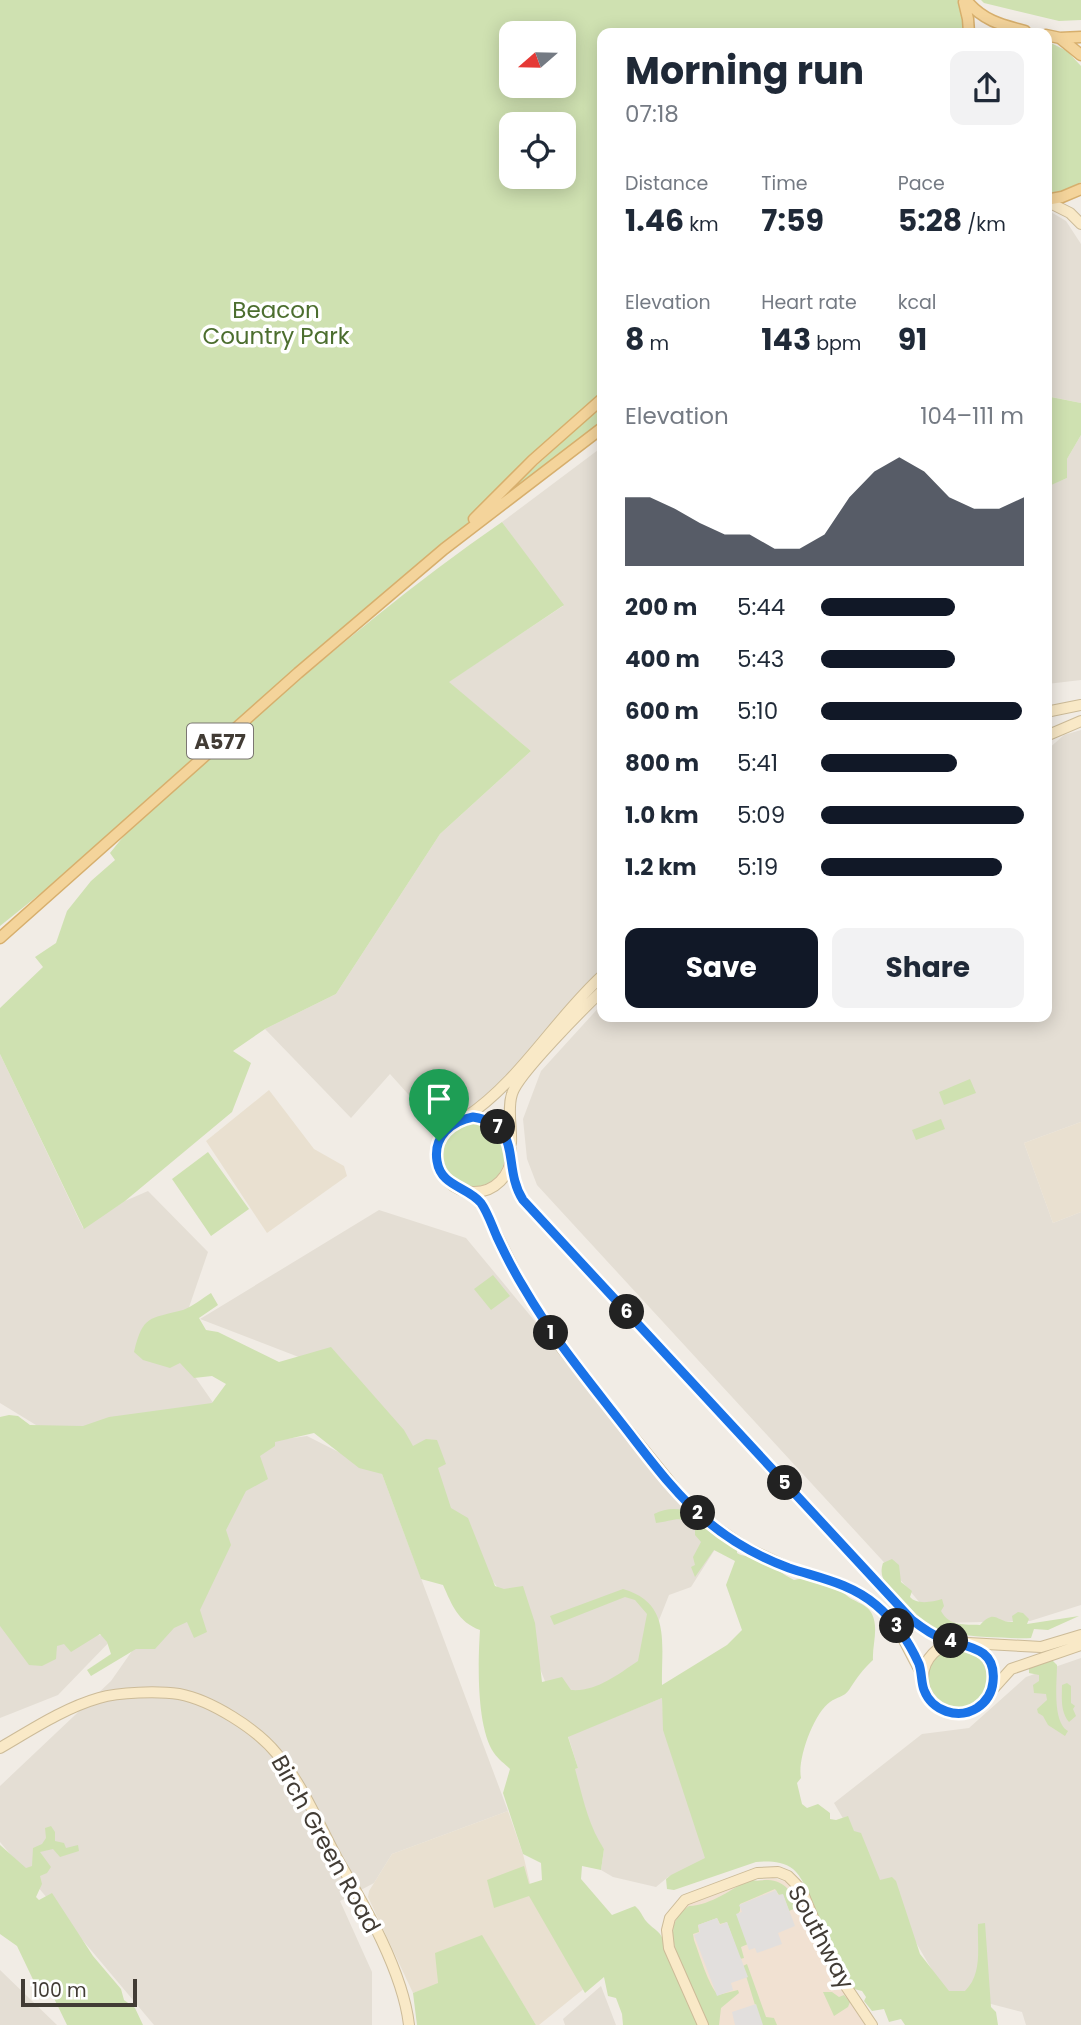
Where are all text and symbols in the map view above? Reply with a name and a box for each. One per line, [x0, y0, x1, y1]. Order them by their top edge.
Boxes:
north arrow [499, 21, 576, 98]
map controls [499, 21, 576, 189]
text: Morning run [625, 44, 864, 97]
button: share [950, 51, 1024, 125]
text: 07:18 [625, 98, 679, 130]
button: locate [499, 112, 576, 189]
text: Distance [625, 170, 708, 197]
text: Time [761, 170, 808, 197]
text: Pace [898, 170, 945, 197]
text: 1.46 [625, 199, 684, 242]
text: 7:59 [761, 199, 824, 242]
text: 5:28 [898, 199, 962, 242]
text: km [684, 211, 719, 238]
text: /km [962, 211, 1006, 238]
text: Elevation [625, 289, 711, 316]
text: Heart rate [761, 289, 857, 316]
text: kcal [898, 289, 937, 316]
park label: Beacon Country Park [202, 294, 350, 352]
text: 8 [625, 318, 644, 361]
text: 143 [761, 318, 811, 361]
text: 91 [898, 318, 927, 361]
text: m [644, 330, 669, 357]
text: bpm [811, 330, 861, 357]
text: Elevation [625, 400, 729, 432]
text: 104–111 m [920, 400, 1024, 432]
text: 200 m [625, 591, 697, 623]
text: 5:44 [737, 591, 785, 623]
text: 400 m [625, 643, 700, 675]
text: 5:43 [737, 643, 784, 675]
text: 600 m [625, 695, 699, 727]
text: 5:10 [737, 695, 778, 727]
road number: A577 [187, 724, 253, 758]
text: 800 m [625, 747, 699, 779]
text: 5:41 [737, 747, 778, 779]
text: 1.0 km [625, 799, 699, 831]
text: 5:09 [737, 799, 785, 831]
text: 1.2 km [625, 851, 697, 883]
text: 5:19 [737, 851, 778, 883]
button: Save [625, 928, 818, 1008]
button: Share [832, 928, 1024, 1008]
pin [409, 1069, 469, 1141]
icon: arrive [420, 1080, 458, 1118]
pin: 7 [480, 1110, 516, 1144]
text: 7 [492, 1113, 503, 1140]
pin: 6 [610, 1294, 644, 1330]
text: 6 [620, 1298, 633, 1325]
pin: 1 [534, 1316, 568, 1350]
text: 1 [547, 1319, 554, 1346]
pin: 5 [768, 1466, 802, 1500]
text: 5 [778, 1469, 791, 1496]
pin: 2 [680, 1496, 716, 1530]
text: 2 [692, 1499, 703, 1526]
pin: 3 [880, 1608, 914, 1644]
text: 3 [891, 1612, 902, 1639]
pin: 4 [934, 1624, 968, 1658]
text: 4 [944, 1627, 957, 1654]
street label: Birch Green Road [264, 1749, 388, 1939]
street label: Southway [780, 1879, 862, 1995]
scale bar [21, 1976, 136, 2008]
text: 100 m [32, 1977, 87, 2004]

